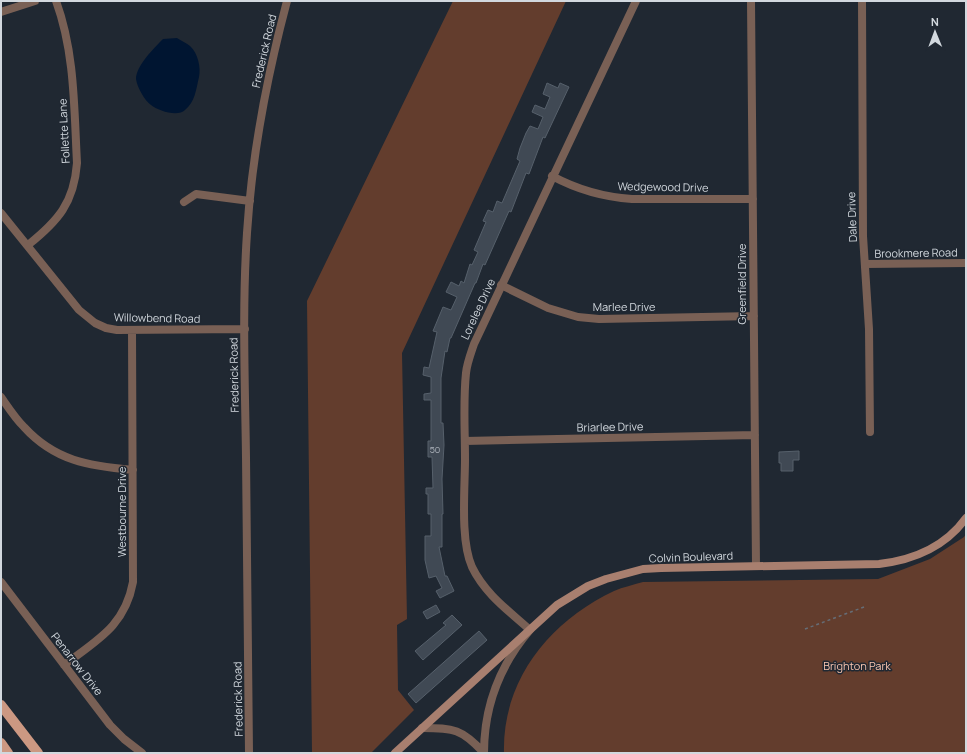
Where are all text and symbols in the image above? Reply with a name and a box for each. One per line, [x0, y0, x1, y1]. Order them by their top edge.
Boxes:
north arrow [915, 12, 955, 52]
street label: Frederick Road [248, 13, 279, 89]
text: N [931, 14, 939, 29]
street label: Follette Lane [54, 98, 73, 164]
street label: Wedgewood Drive [617, 178, 709, 195]
street label: Dale Drive [843, 191, 860, 242]
street label: Greenfield Drive [734, 243, 749, 324]
street label: Brookmere Road [874, 244, 958, 261]
street label: Lorelee Drive [457, 275, 498, 342]
street label: Marlee Drive [593, 299, 656, 314]
street label: Willowbend Road [114, 309, 200, 326]
street label: Frederick Road [225, 337, 242, 413]
street label: Briarlee Drive [577, 418, 644, 435]
house number: 50 [430, 443, 440, 456]
street label: Westbourne Drive [114, 466, 129, 557]
street label: Colvin Boulevard [649, 548, 733, 565]
street label: Penarrow Drive [48, 629, 107, 699]
park label: Brighton Park [823, 658, 891, 673]
street label: Frederick Road [229, 661, 246, 737]

